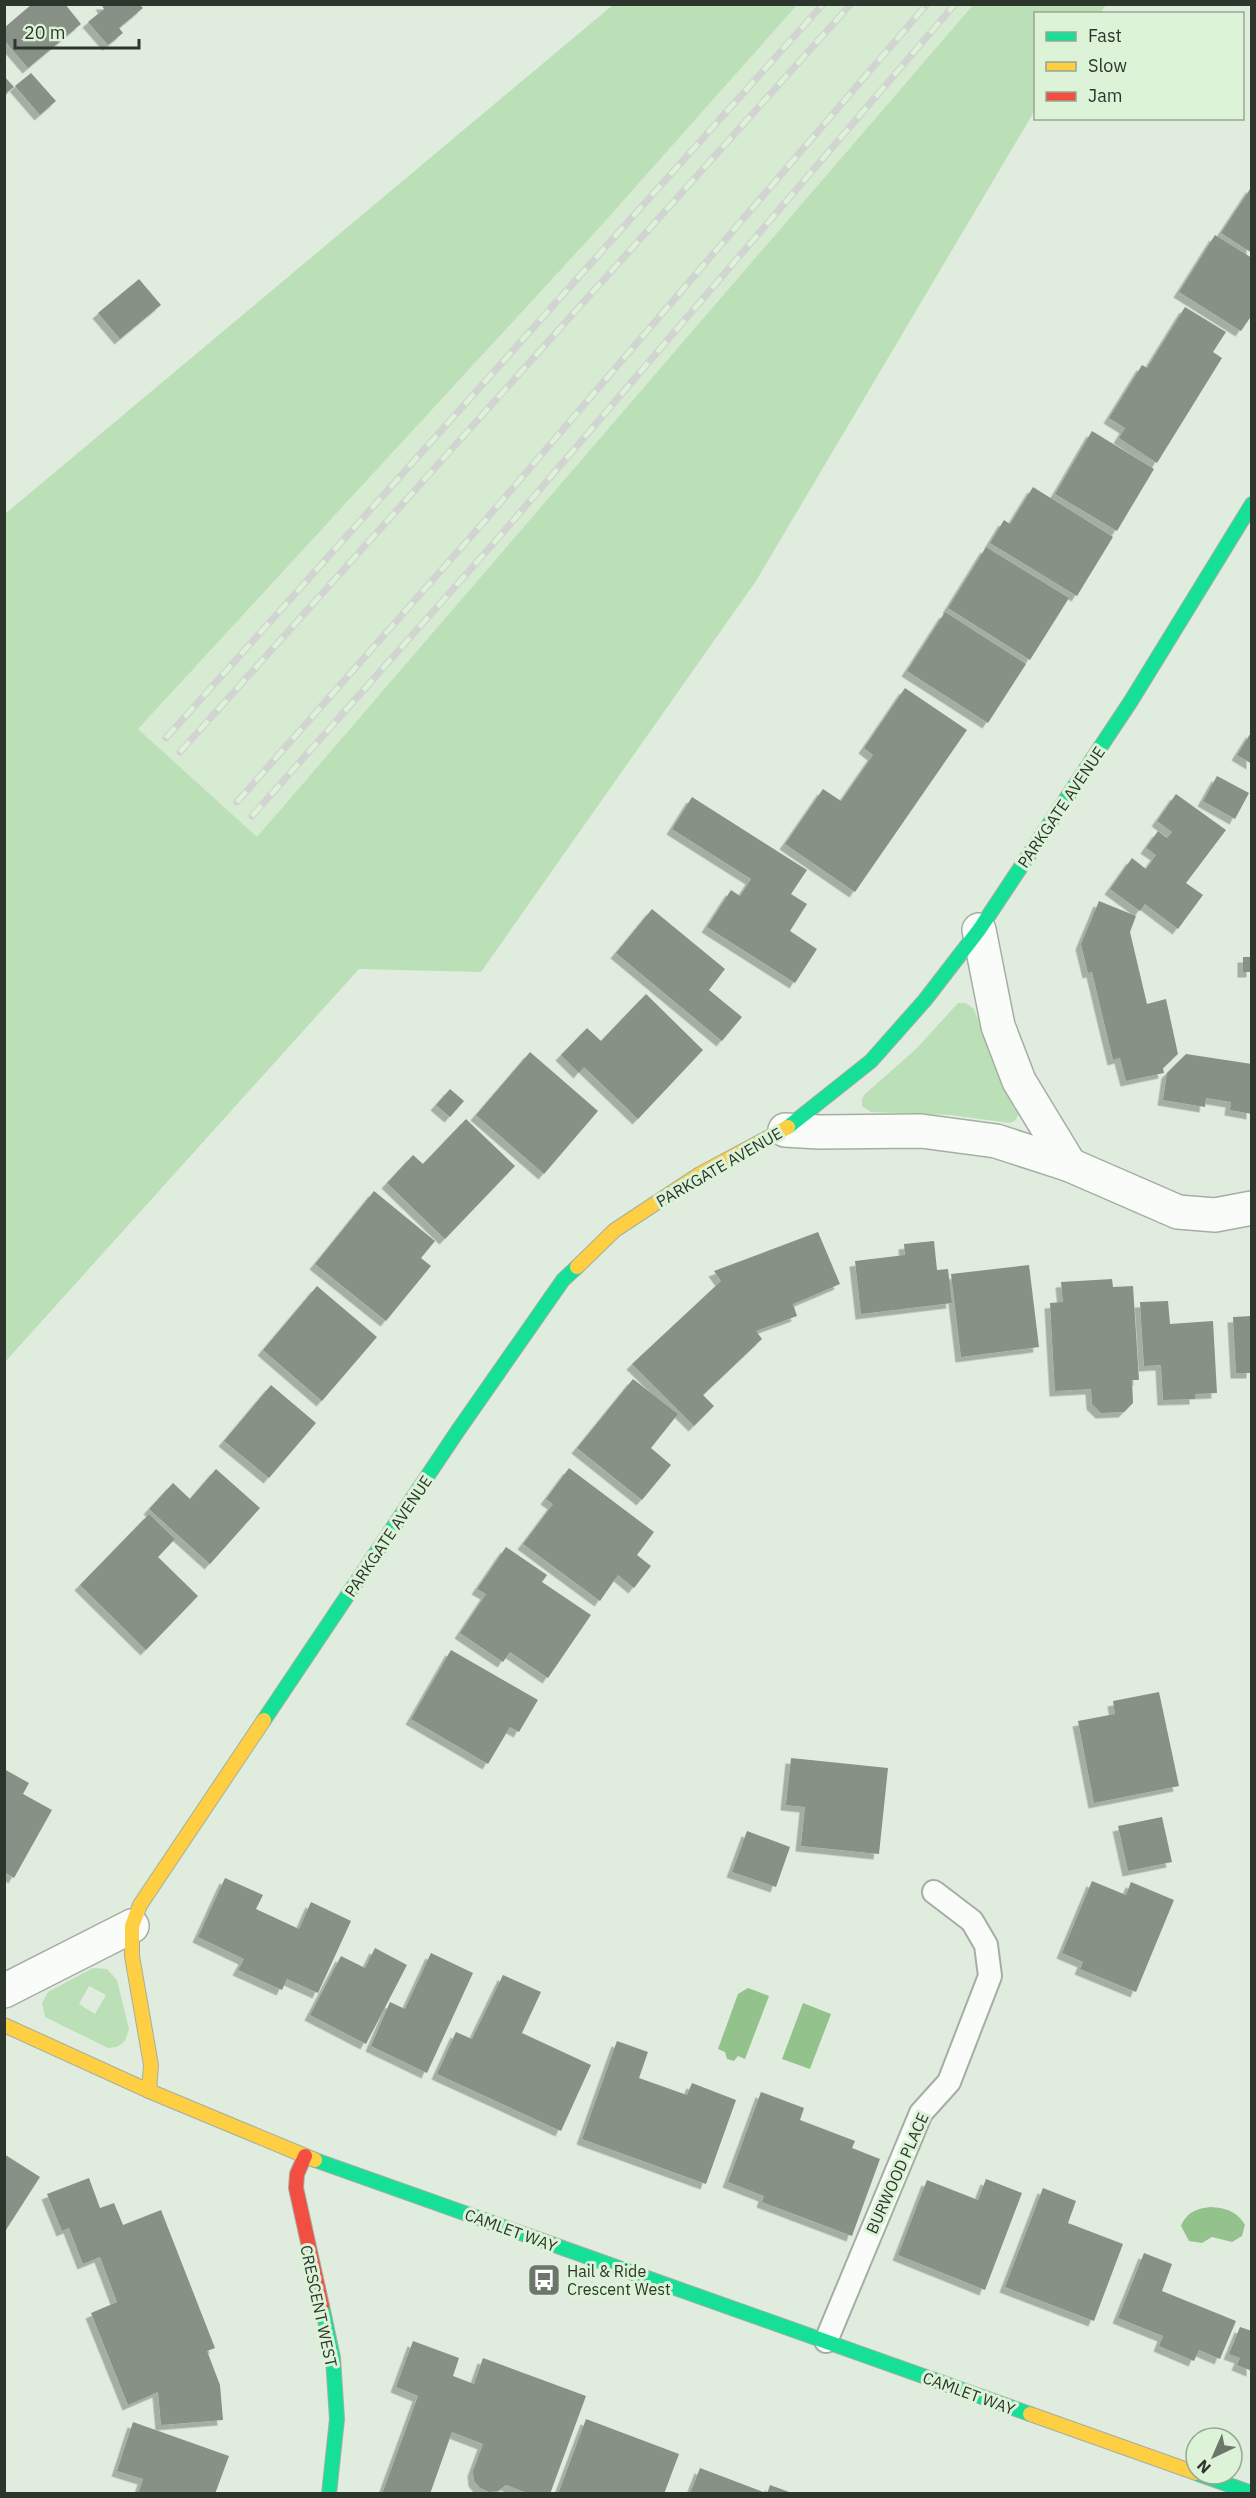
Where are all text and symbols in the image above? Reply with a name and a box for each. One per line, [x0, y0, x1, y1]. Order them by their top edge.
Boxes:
scale bar [15, 12, 140, 50]
legend [1034, 12, 1244, 120]
text: 20 m [24, 21, 66, 44]
text: Fast [1088, 24, 1122, 47]
text: Slow [1088, 54, 1127, 77]
text: Jam [1088, 84, 1123, 107]
street label: PARKGATE AVENUE [1013, 743, 1109, 871]
street label: PARKGATE AVENUE [653, 1123, 785, 1211]
street label: PARKGATE AVENUE [340, 1472, 436, 1600]
street label: BURWOOD PLACE [861, 2109, 933, 2237]
street label: CAMLET WAY [462, 2204, 560, 2256]
street label: CRESCENT WEST [296, 2243, 342, 2369]
place label: Hail & Ride Crescent West [567, 2261, 671, 2299]
bus stop icon: Hail & Ride Crescent West [526, 2262, 562, 2298]
street label: CAMLET WAY [920, 2367, 1018, 2419]
north arrow [1184, 2426, 1244, 2486]
text: N [1192, 2456, 1215, 2478]

